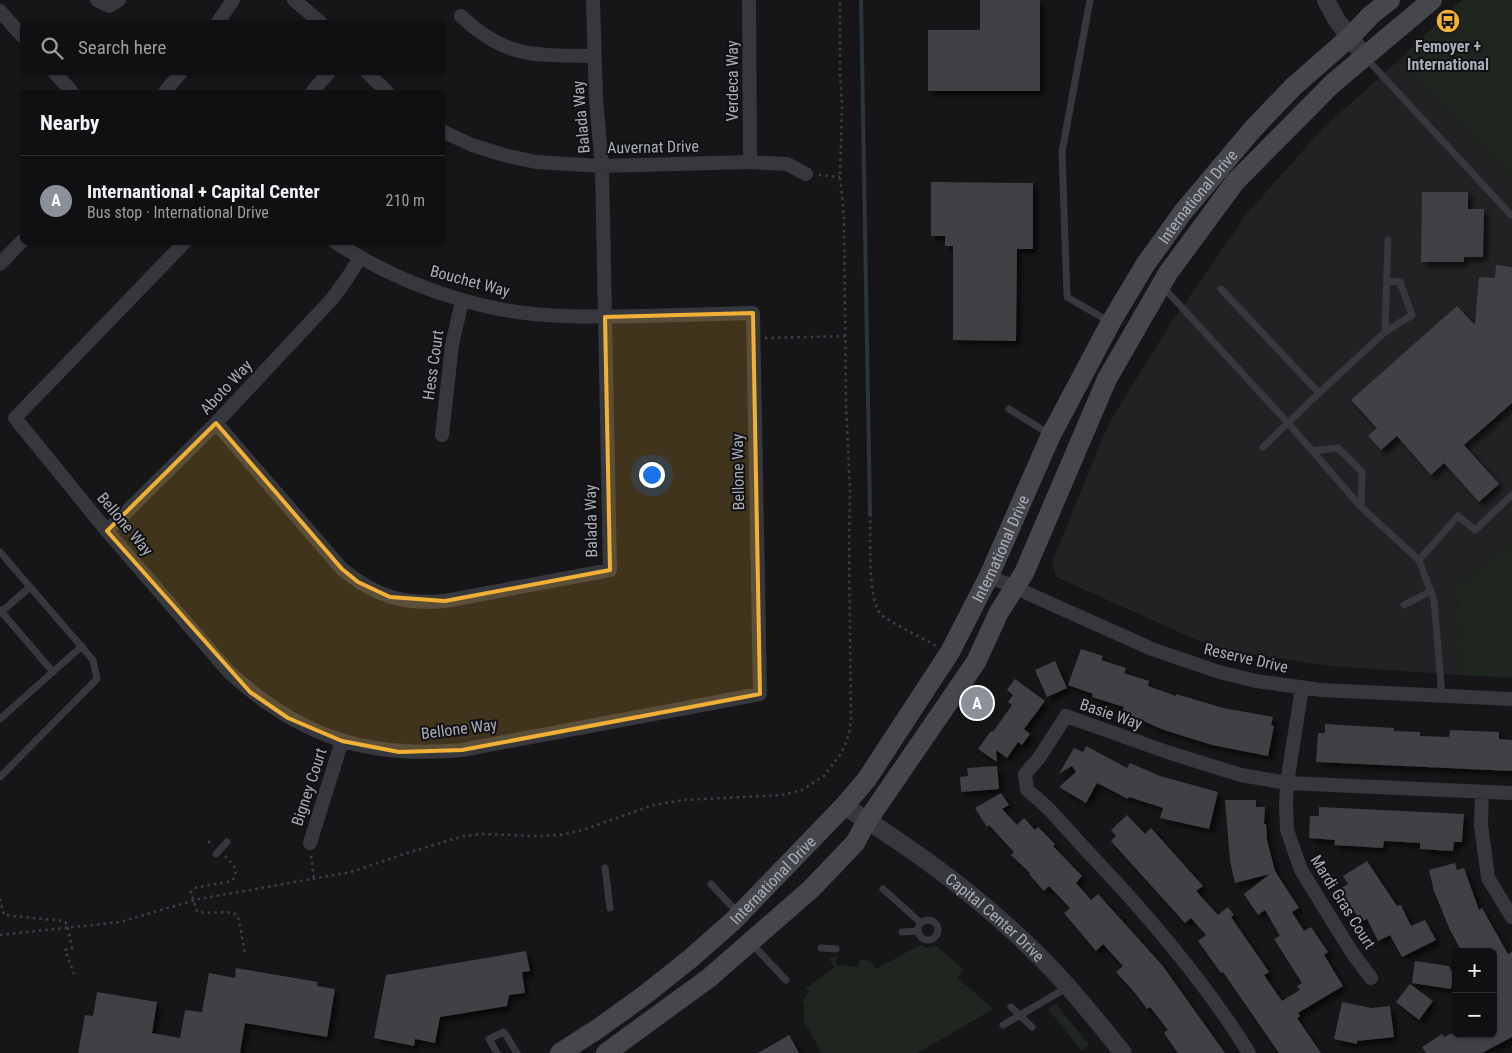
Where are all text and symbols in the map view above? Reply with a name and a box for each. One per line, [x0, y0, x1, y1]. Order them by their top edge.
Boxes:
bus stop icon: Femoyer + International [1435, 8, 1461, 34]
search box [20, 20, 445, 75]
icon: search [38, 34, 66, 62]
text: Search here [78, 36, 166, 59]
place label: Femoyer + International [1407, 37, 1489, 74]
street label: Verdeca Way [723, 40, 742, 122]
street label: Balada Way [568, 79, 594, 154]
text: Nearby [40, 111, 99, 135]
street label: Auvernat Drive [607, 137, 699, 157]
street label: International Drive [1154, 146, 1241, 247]
text: Internantional + Capital Center [87, 180, 320, 203]
text: A [51, 191, 61, 210]
text: 210 m [386, 191, 425, 210]
text: Bus stop · International Drive [87, 203, 269, 222]
street label: Bouchet Way [428, 261, 512, 301]
street label: Hess Court [419, 329, 447, 401]
street label: Aboto Way [196, 356, 256, 418]
street label: Bellone Way [728, 433, 748, 510]
your location [639, 462, 665, 488]
street label: Balada Way [581, 484, 601, 558]
street label: Bellone Way [93, 489, 157, 560]
street label: International Drive [968, 492, 1033, 605]
street label: Reserve Drive [1202, 639, 1290, 677]
pin: A [961, 684, 993, 722]
street label: Basie Way [1077, 694, 1145, 734]
street label: Bellone Way [420, 715, 499, 743]
street label: Bigney Court [288, 745, 331, 828]
street label: International Drive [726, 832, 820, 928]
street label: Mardi Gras Court [1307, 851, 1380, 953]
street label: Capital Center Drive [942, 869, 1049, 965]
map controls [1452, 948, 1497, 1038]
button: + [1452, 948, 1497, 993]
button: − [1452, 993, 1497, 1038]

